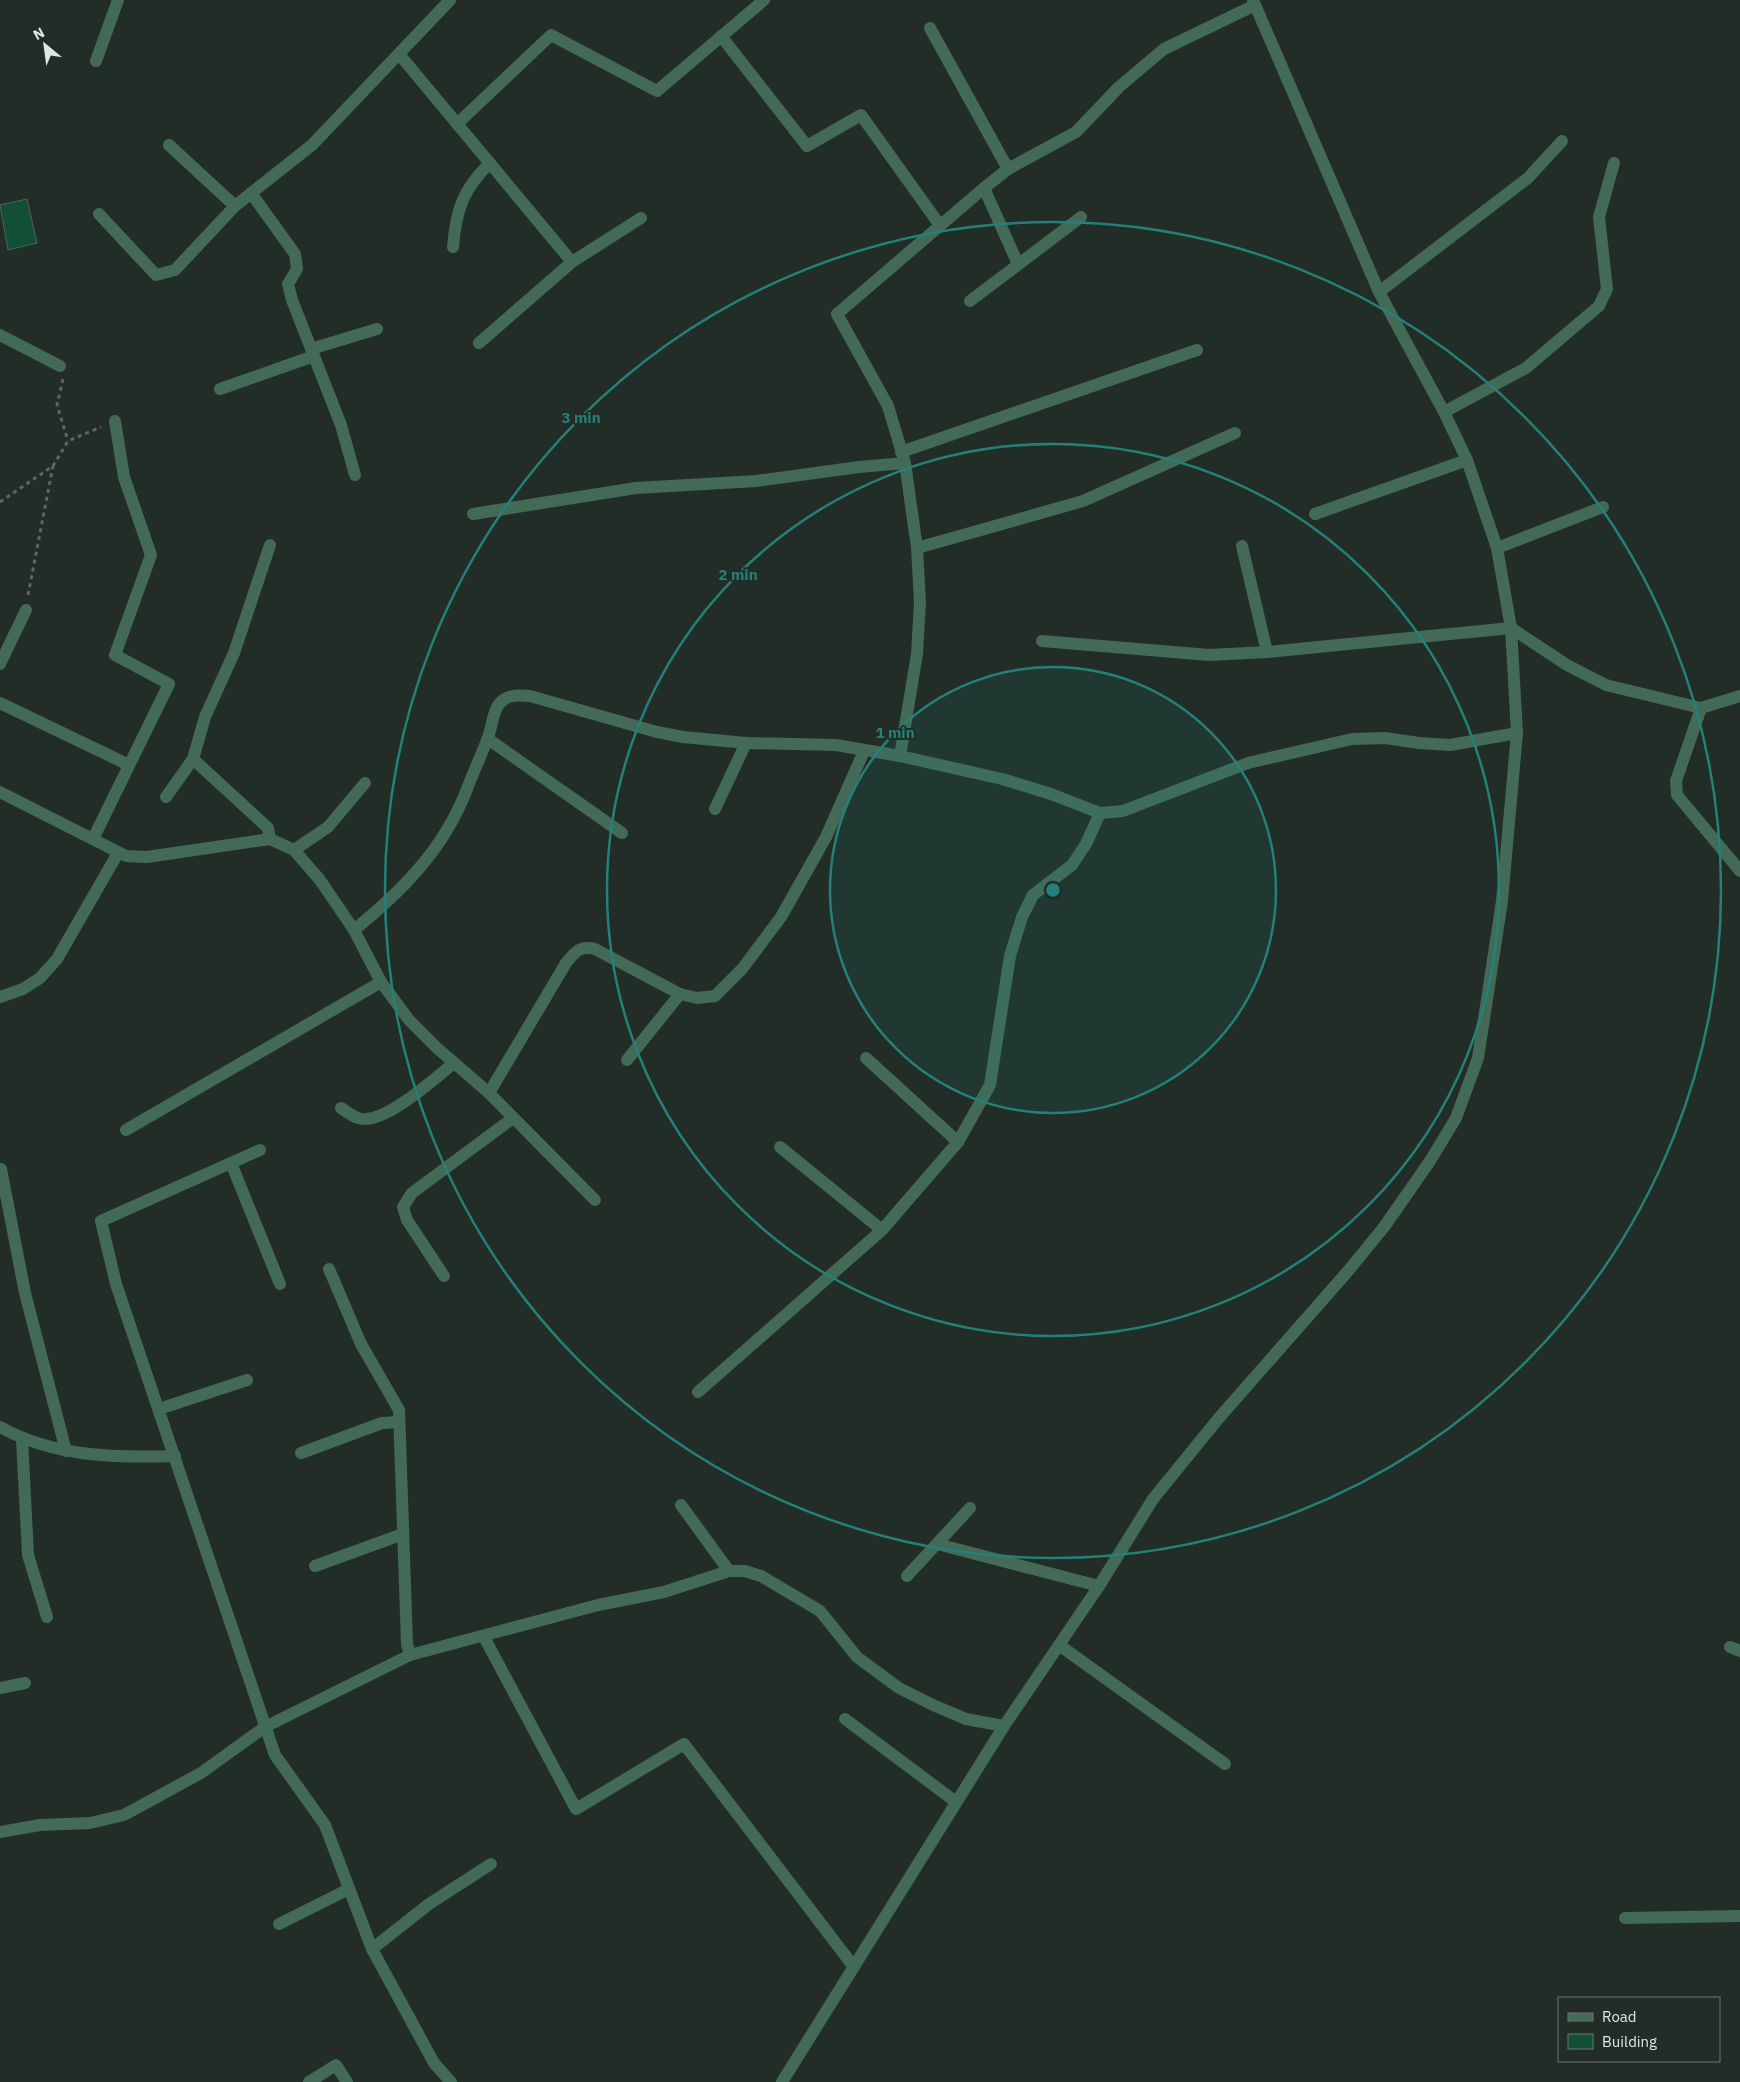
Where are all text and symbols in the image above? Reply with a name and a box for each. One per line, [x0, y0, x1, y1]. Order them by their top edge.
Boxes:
north arrow [20, 20, 70, 70]
text: N [30, 23, 47, 44]
text: 3 min [561, 408, 601, 427]
text: 2 min [718, 565, 758, 584]
text: 1 min [875, 723, 915, 742]
centre of rings [1044, 881, 1062, 899]
legend [1558, 1997, 1720, 2062]
text: Road [1602, 2007, 1637, 2026]
text: Building [1602, 2032, 1657, 2051]

